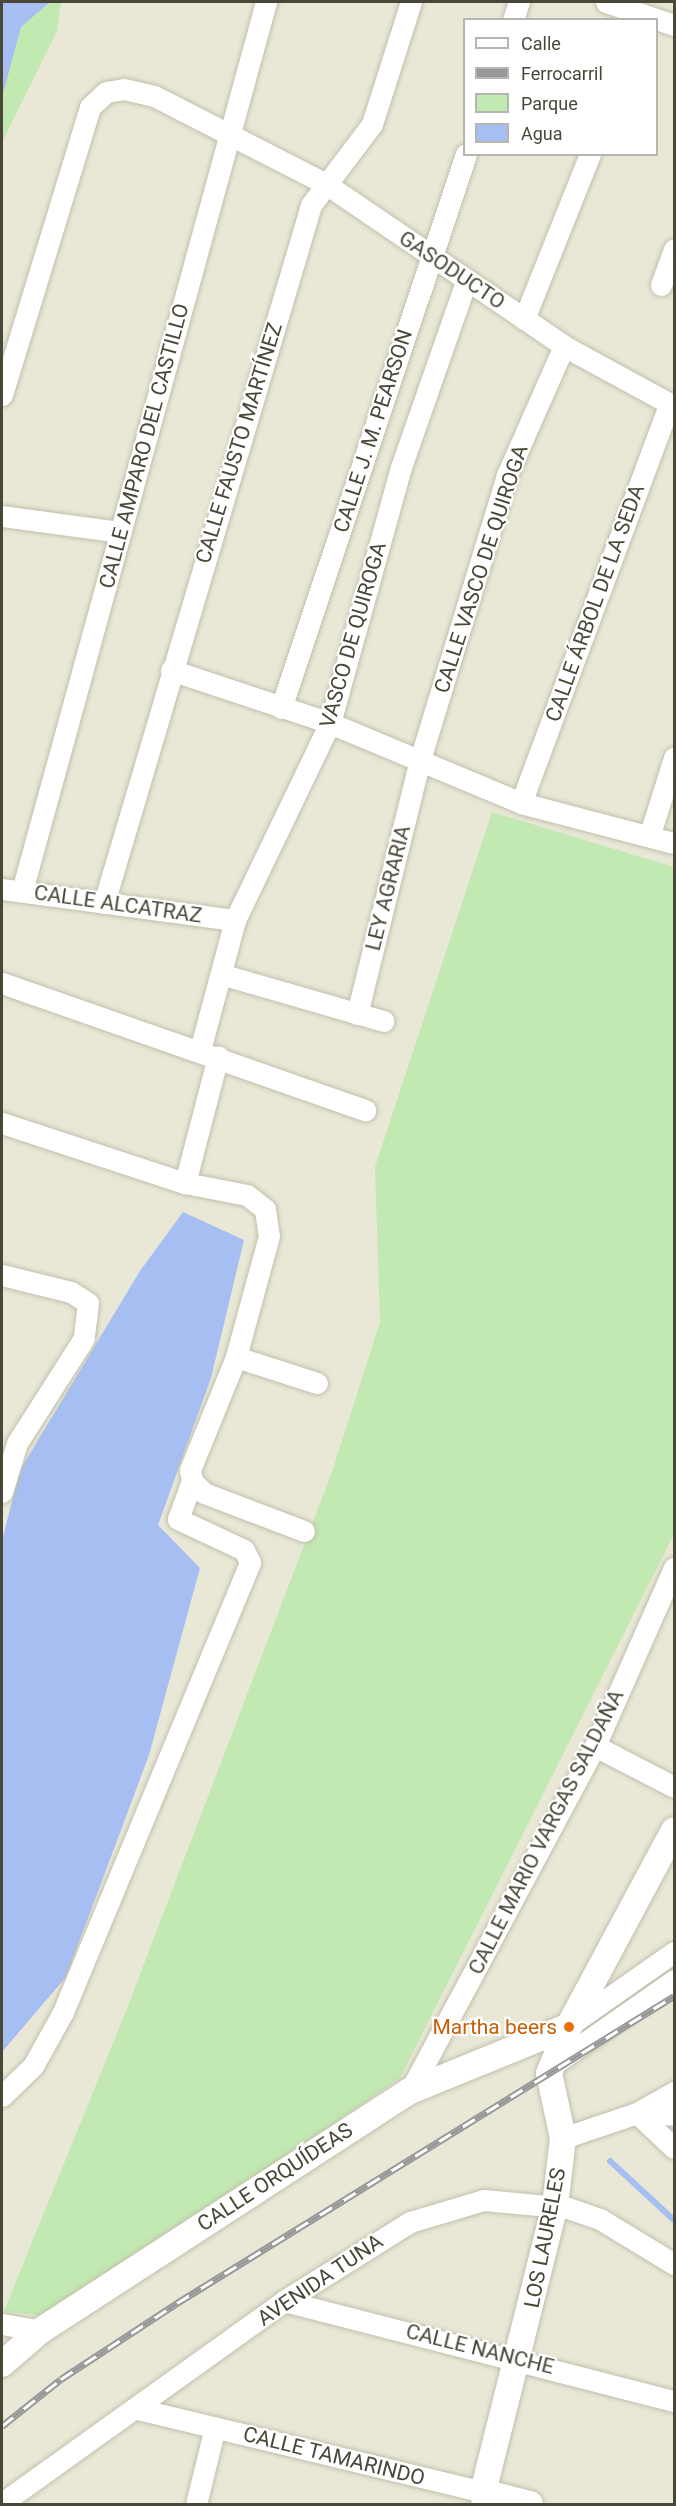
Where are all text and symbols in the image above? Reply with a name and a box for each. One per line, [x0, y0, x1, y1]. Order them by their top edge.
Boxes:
legend [463, 18, 658, 156]
text: Calle [521, 33, 561, 54]
text: Ferrocarril [521, 63, 603, 84]
text: Parque [521, 93, 578, 114]
text: Agua [521, 123, 563, 144]
street label: GASODUCTO [394, 225, 510, 315]
street label: CALLE AMPARO DEL CASTILLO [94, 301, 194, 591]
street label: CALLE FAUSTO MARTÍNEZ [190, 319, 288, 567]
street label: CALLE J. M. PEARSON [328, 326, 418, 536]
street label: CALLE VASCO DE QUIROGA [429, 442, 533, 696]
street label: CALLE ÁRBOL DE LA SEDA [540, 481, 650, 725]
street label: VASCO DE QUIROGA [314, 539, 392, 731]
street label: LEY AGRARIA [360, 823, 416, 953]
street label: CALLE ALCATRAZ [32, 880, 204, 928]
street label: CALLE MARIO VARGAS SALDAÑA [463, 1685, 629, 1979]
place label: Martha beers [433, 2014, 557, 2040]
marker: Martha beers [562, 2020, 576, 2034]
street label: CALLE ORQUÍDEAS [193, 2117, 357, 2237]
street label: LOS LAURELES [519, 2166, 571, 2310]
street label: AVENIDA TUNA [252, 2229, 388, 2331]
street label: CALLE NANCHE [403, 2318, 557, 2380]
street label: CALLE TAMARINDO [240, 2421, 428, 2491]

